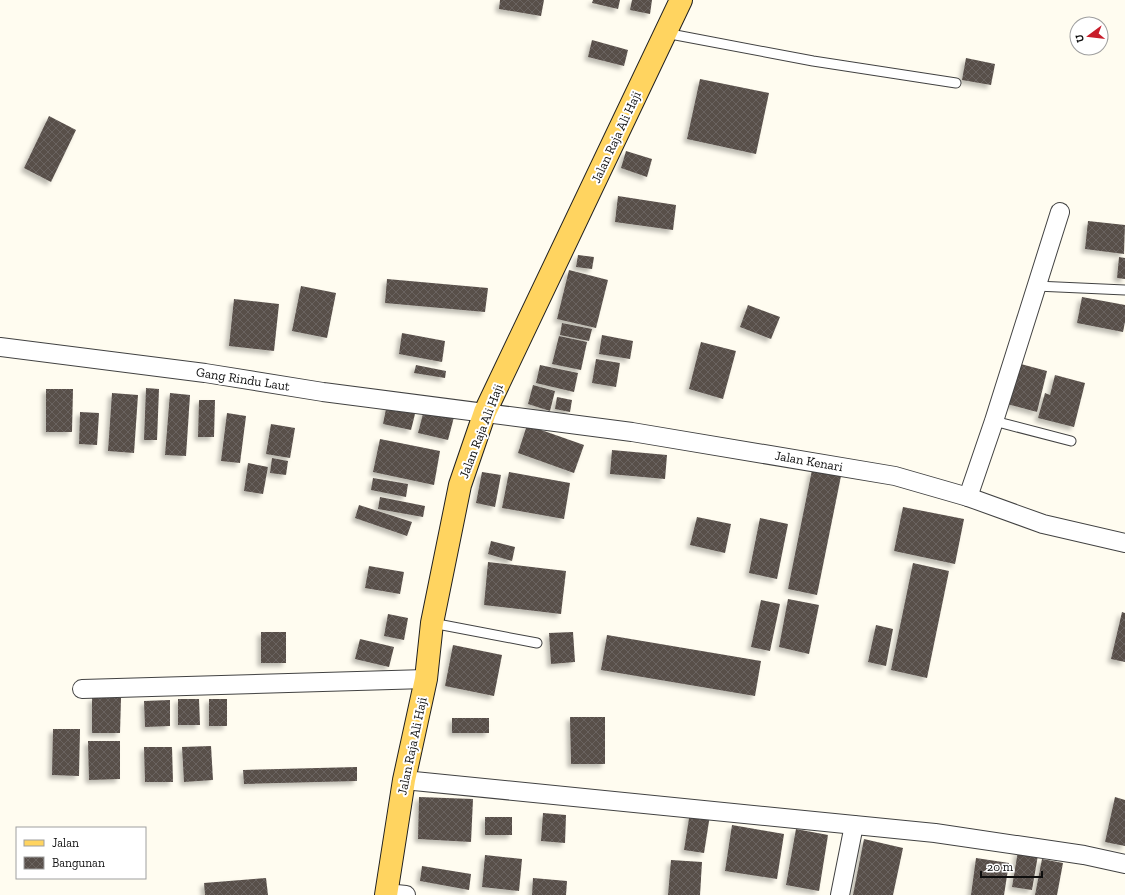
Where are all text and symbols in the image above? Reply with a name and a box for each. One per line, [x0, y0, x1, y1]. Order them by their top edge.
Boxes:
north arrow [1069, 16, 1109, 56]
text: U [1072, 33, 1087, 44]
street label: Jalan Raja Ali Haji [588, 88, 645, 186]
street label: Gang Rindu Laut [195, 364, 291, 394]
street label: Jalan Raja Ali Haji [456, 381, 507, 481]
street label: Jalan Kenari [774, 448, 845, 474]
street label: Jalan Raja Ali Haji [394, 695, 431, 797]
legend [16, 827, 146, 879]
text: Jalan [52, 836, 79, 850]
scale bar [981, 853, 1042, 879]
text: Bangunan [52, 856, 105, 870]
text: 20 m [987, 860, 1014, 874]

